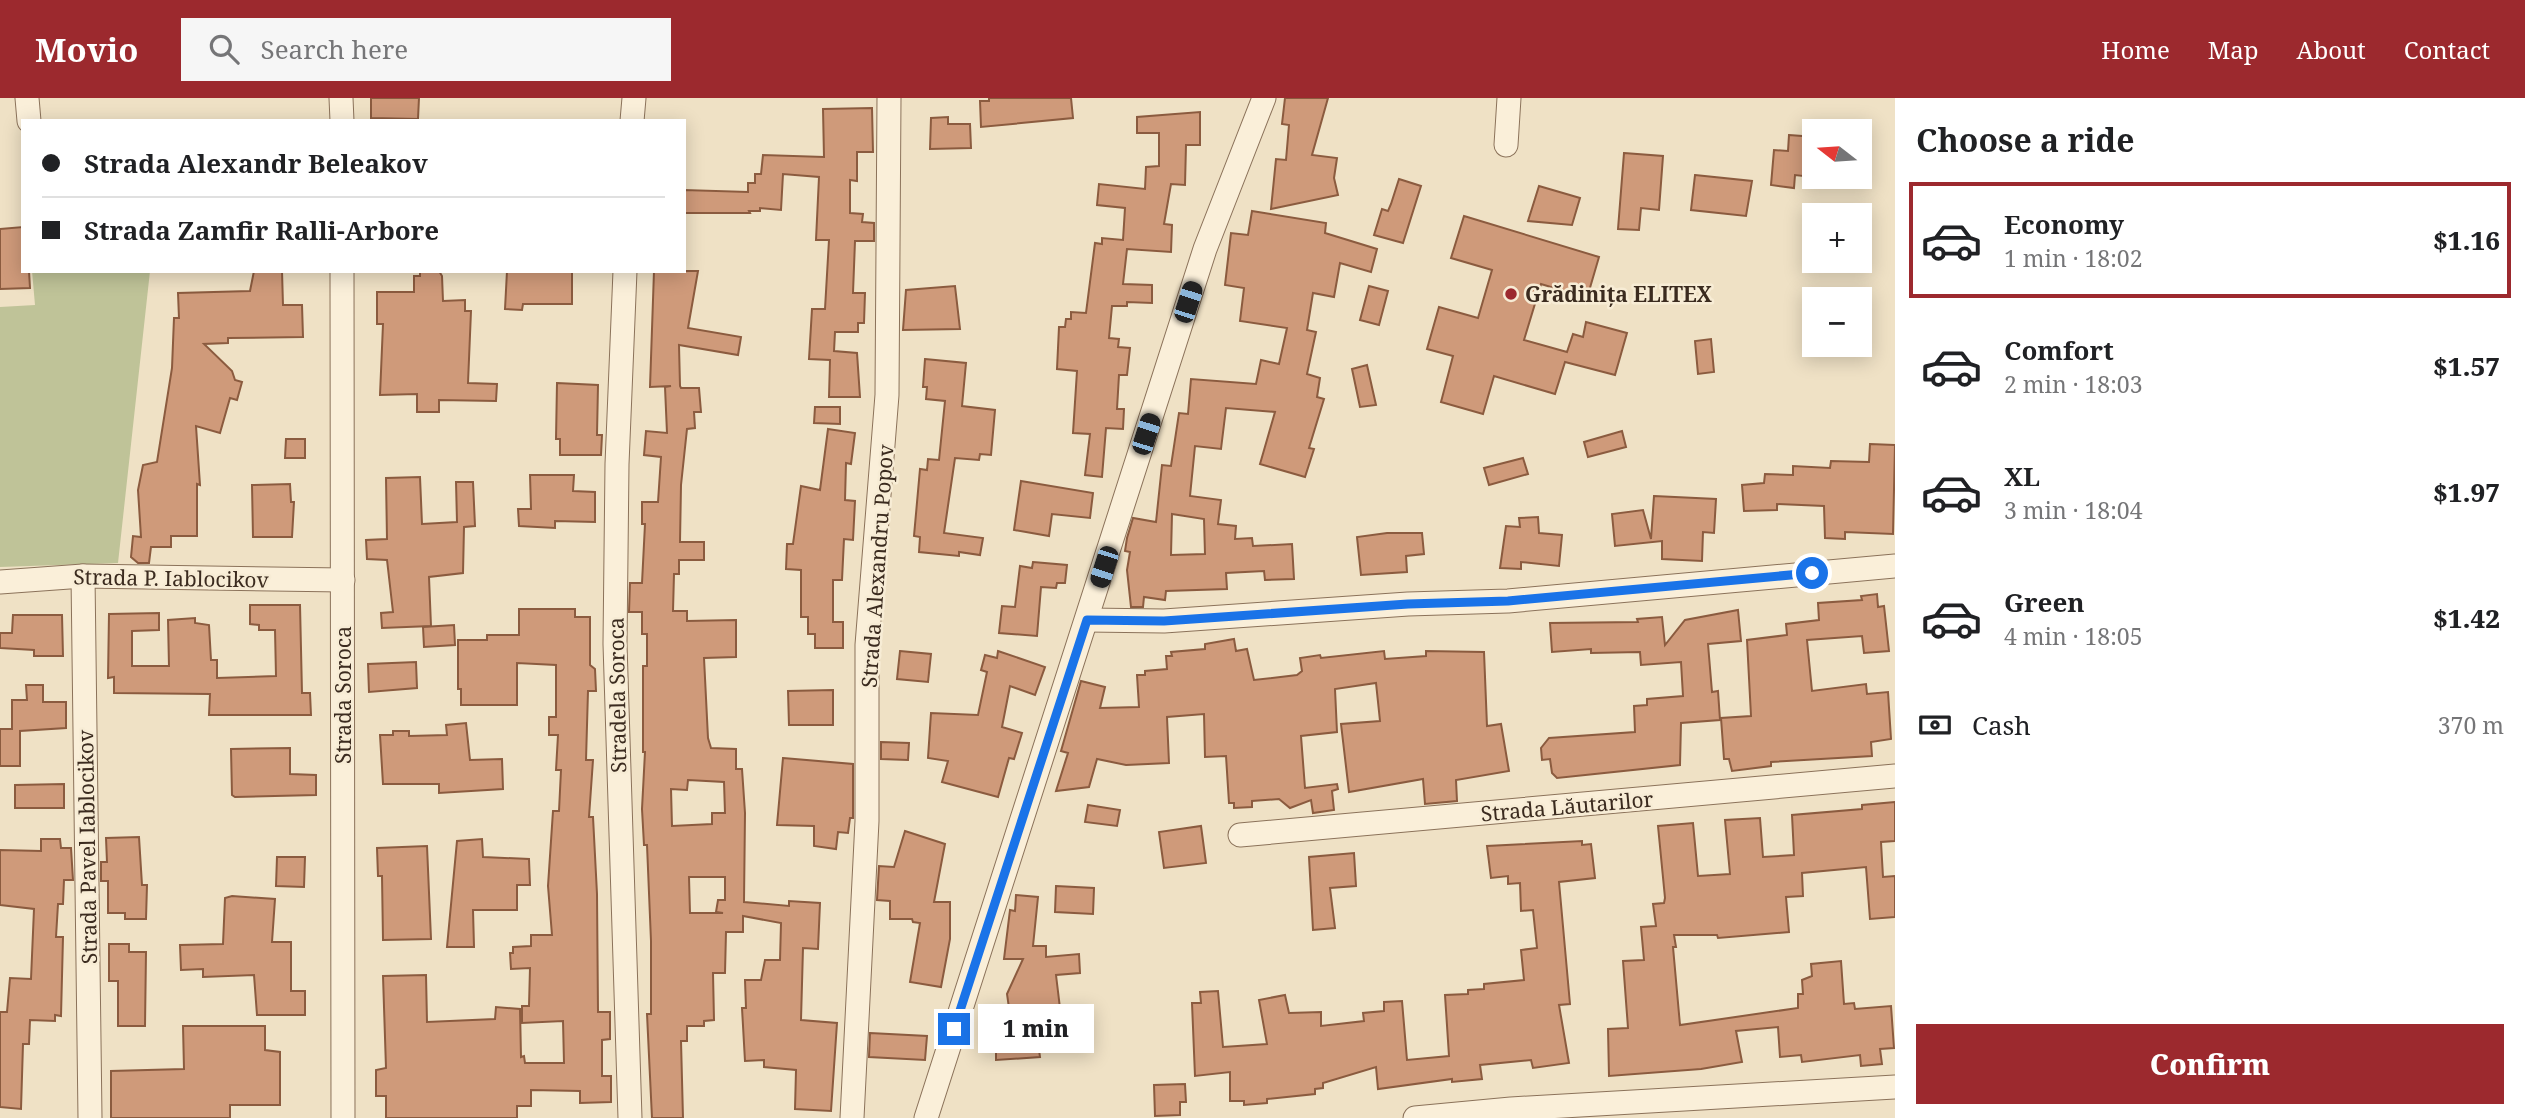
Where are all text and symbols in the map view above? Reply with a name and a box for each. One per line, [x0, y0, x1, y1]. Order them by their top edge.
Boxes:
search box [181, 18, 671, 81]
text: Movio [35, 27, 139, 72]
icon: search [205, 30, 243, 68]
text: Search here [261, 31, 408, 67]
text: Home [2101, 33, 2170, 66]
text: Map [2208, 33, 2259, 66]
text: About [2297, 33, 2366, 66]
text: Contact [2404, 33, 2490, 66]
text: Choose a ride [1916, 118, 2135, 161]
north arrow [1802, 119, 1872, 189]
map controls [1802, 119, 1872, 357]
text: Strada Alexandr Beleakov [84, 145, 428, 181]
button: + [1802, 203, 1872, 273]
text: Economy [2004, 206, 2124, 242]
icon: car [1920, 209, 1983, 272]
text: Strada Zamfir Ralli-Arbore [84, 212, 439, 248]
text: $1.16 [2433, 222, 2500, 258]
text: 1 min · 18:02 [2004, 242, 2142, 274]
car [1172, 279, 1205, 325]
place label: Grădinița ELITEX [1525, 280, 1713, 308]
marker: Grădinița ELITEX [1503, 286, 1519, 302]
button: − [1802, 287, 1872, 357]
text: Comfort [2004, 332, 2114, 368]
icon: car [1920, 335, 1983, 398]
text: $1.57 [2433, 348, 2500, 384]
text: 2 min · 18:03 [2004, 368, 2142, 400]
car [1130, 411, 1163, 457]
street label: Strada Alexandru Popov [855, 443, 900, 689]
text: XL [2004, 458, 2040, 494]
icon: car [1920, 461, 1983, 524]
text: $1.97 [2433, 474, 2500, 510]
text: 3 min · 18:04 [2004, 494, 2142, 526]
car [1088, 544, 1121, 590]
route start [1796, 557, 1828, 589]
street label: Strada P. Iablocikov [73, 562, 270, 594]
text: Green [2004, 584, 2085, 620]
icon: car [1920, 587, 1983, 650]
text: $1.42 [2433, 600, 2500, 636]
street label: Stradela Sorocа [602, 617, 632, 773]
text: 4 min · 18:05 [2004, 620, 2142, 652]
street label: Strada Soroca [329, 626, 357, 764]
icon: cash [1916, 706, 1954, 744]
text: Cash [1972, 707, 2031, 743]
text: 370 m [2438, 709, 2504, 741]
street label: Strada Pavel Iablocikov [71, 729, 103, 964]
street label: Strada Lăutarilor [1480, 785, 1654, 827]
callout: 1 min [978, 1004, 1094, 1054]
text: 1 min [1003, 1012, 1069, 1044]
route end [938, 1013, 970, 1045]
button: Confirm [1916, 1024, 2504, 1104]

